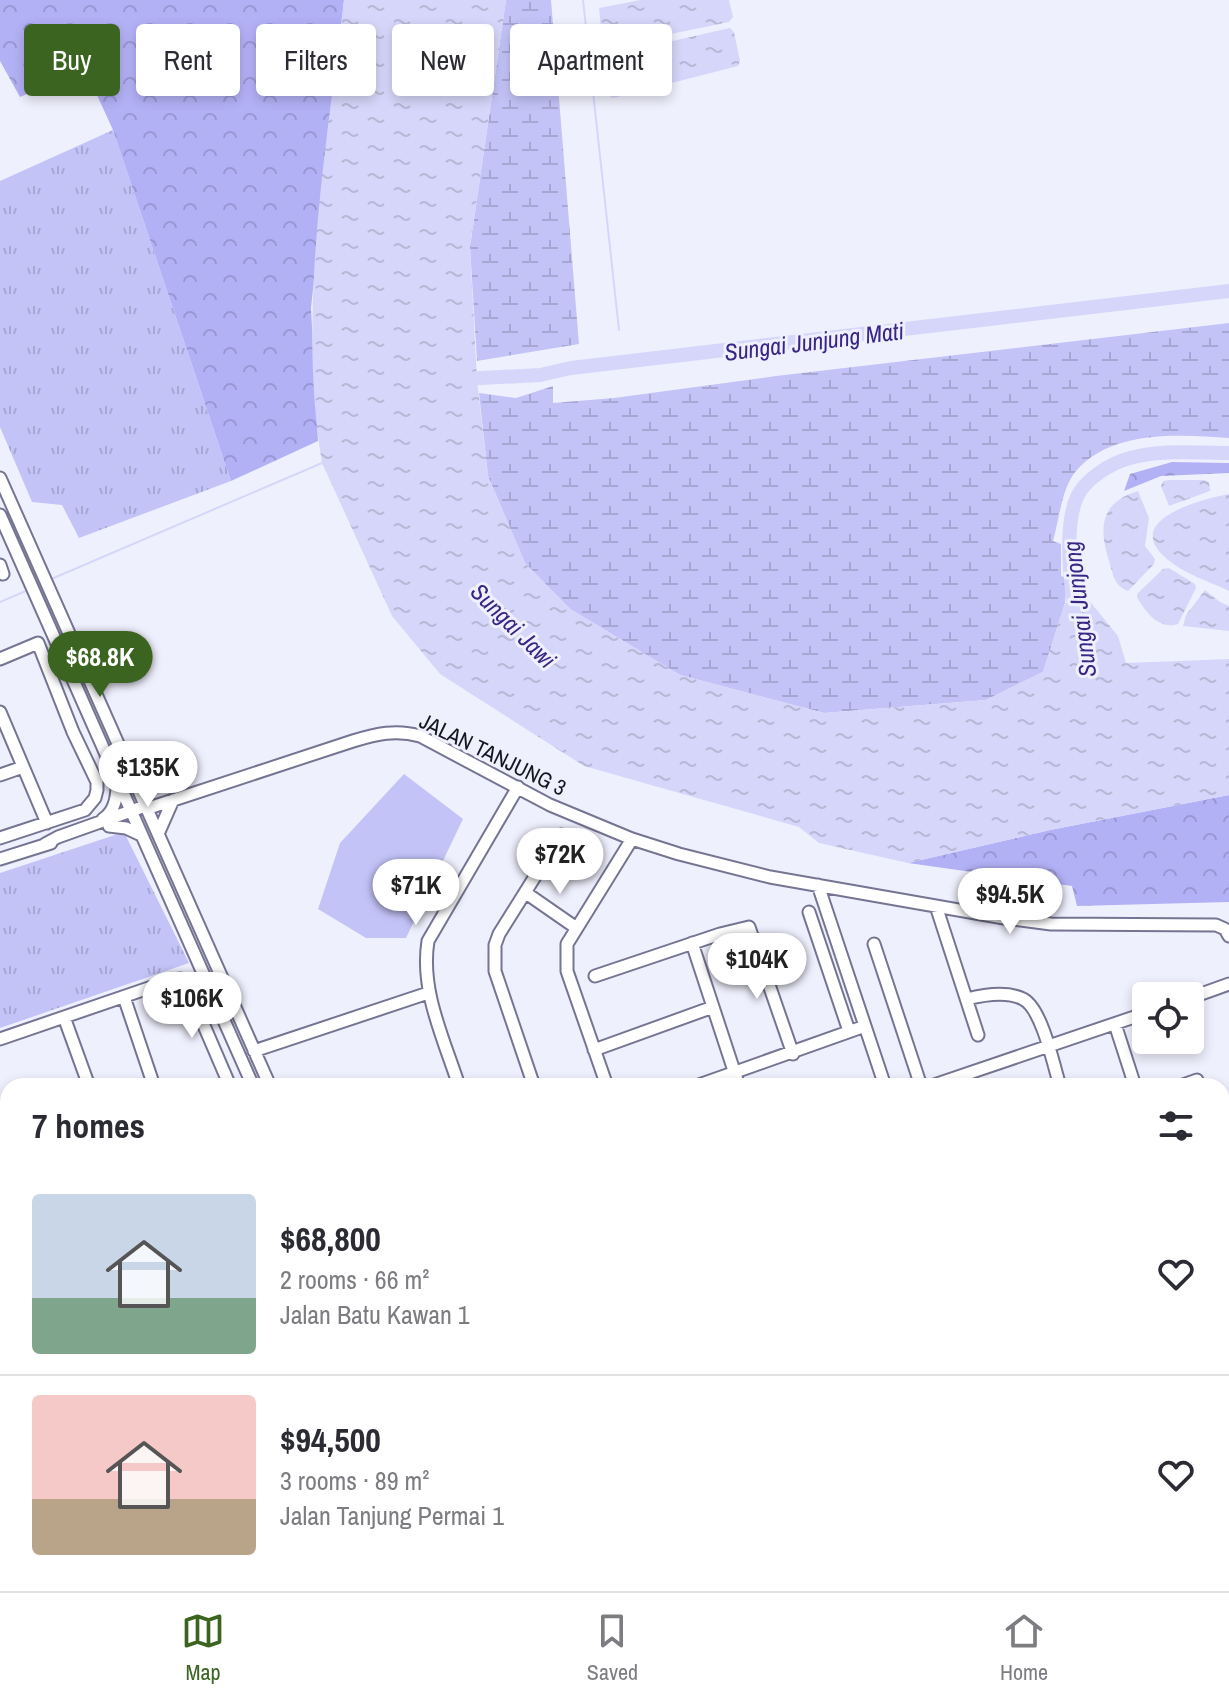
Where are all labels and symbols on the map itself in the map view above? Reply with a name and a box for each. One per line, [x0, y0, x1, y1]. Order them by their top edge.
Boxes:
water label: Sungai Junjung Mati [722, 314, 906, 368]
water label: Sungai Junjong [1055, 539, 1103, 679]
water label: Sungai Jawi [464, 576, 564, 675]
pin: $68.8K [35, 631, 165, 699]
street label: JALAN TANJUNG 3 [415, 705, 571, 803]
pin: $135K [92, 741, 204, 809]
pin: $72K [513, 828, 607, 896]
pin: $71K [369, 859, 463, 927]
pin: $94.5K [945, 868, 1075, 936]
pin: $104K [701, 933, 813, 1001]
pin: $106K [136, 972, 248, 1040]

